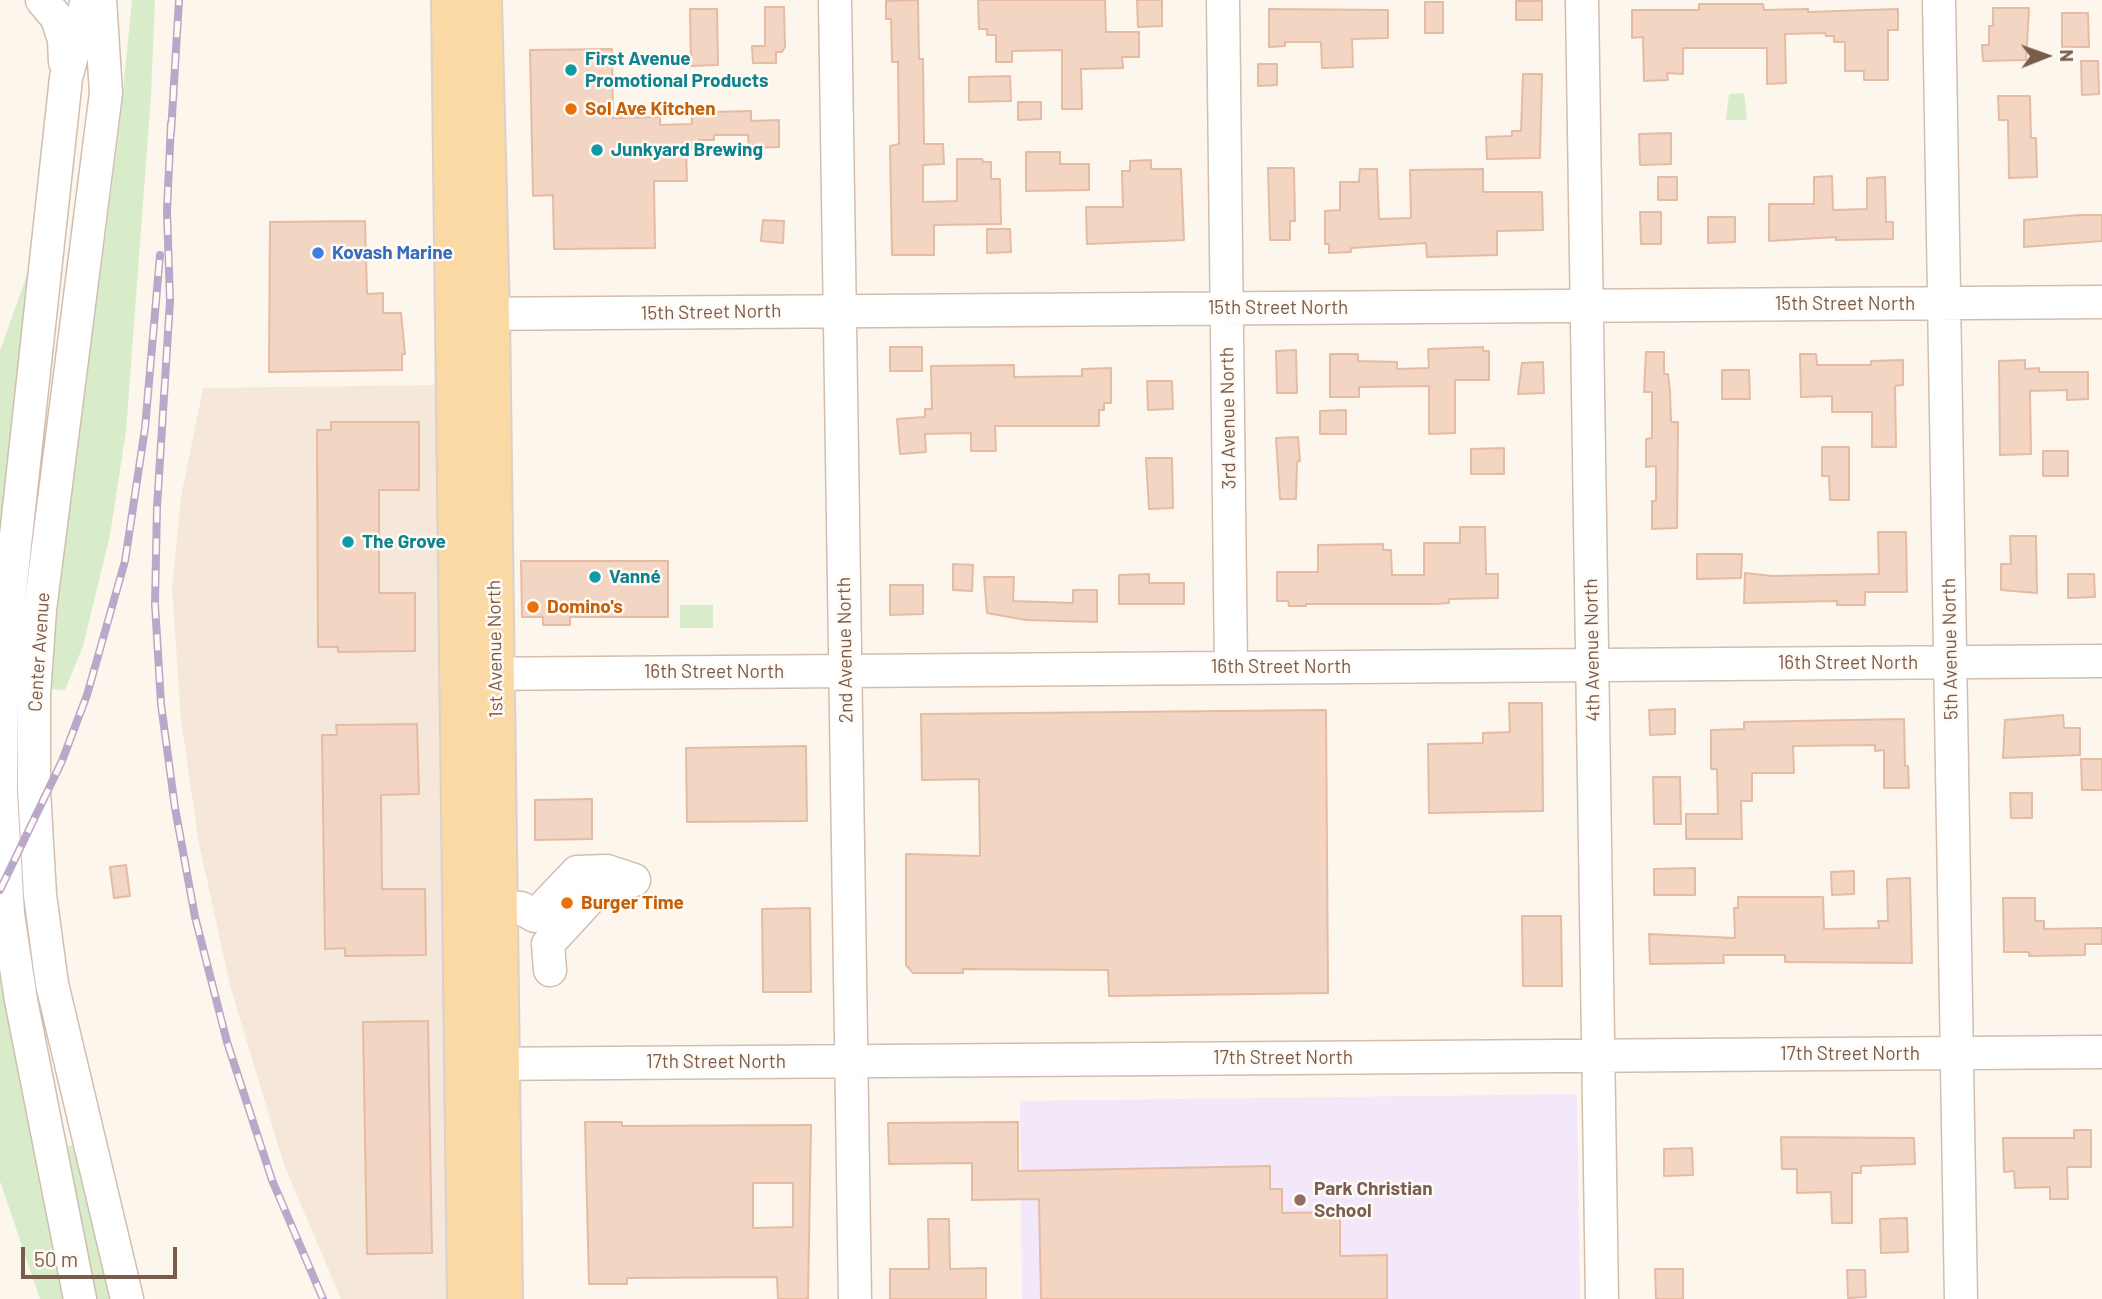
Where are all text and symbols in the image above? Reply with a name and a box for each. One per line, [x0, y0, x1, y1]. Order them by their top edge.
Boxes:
north arrow [2011, 21, 2081, 91]
place label: First Avenue Promotional Products [585, 48, 769, 92]
text: N [2056, 49, 2079, 62]
marker: First Avenue Promotional Products [563, 62, 579, 78]
place label: Sol Ave Kitchen [585, 98, 716, 120]
marker: Sol Ave Kitchen [563, 101, 579, 117]
place label: Junkyard Brewing [611, 139, 763, 161]
marker: Junkyard Brewing [589, 142, 605, 158]
place label: Kovash Marine [332, 242, 453, 264]
marker: Kovash Marine [310, 245, 326, 261]
street label: 15th Street North [1775, 293, 1915, 315]
street label: 15th Street North [1208, 297, 1348, 319]
street label: 15th Street North [641, 299, 781, 325]
street label: 3rd Avenue North [1215, 347, 1241, 489]
place label: The Grove [362, 531, 446, 553]
marker: The Grove [340, 534, 356, 550]
place label: Vanné [609, 566, 661, 588]
marker: Vanné [587, 569, 603, 585]
street label: 2nd Avenue North [832, 577, 858, 723]
street label: 4th Avenue North [1579, 578, 1605, 722]
street label: 5th Avenue North [1937, 578, 1963, 720]
street label: 1st Avenue North [482, 580, 508, 718]
street label: Center Avenue [23, 591, 55, 713]
place label: Domino's [547, 596, 623, 618]
marker: Domino's [525, 599, 541, 615]
street label: 16th Street North [1778, 652, 1918, 674]
street label: 16th Street North [1211, 656, 1351, 678]
street label: 16th Street North [644, 661, 784, 683]
place label: Burger Time [581, 892, 684, 914]
marker: Burger Time [559, 895, 575, 911]
street label: 17th Street North [1780, 1043, 1920, 1065]
street label: 17th Street North [1213, 1047, 1353, 1069]
street label: 17th Street North [646, 1051, 786, 1073]
place label: Park Christian School [1314, 1178, 1433, 1222]
marker: Park Christian School [1292, 1192, 1308, 1208]
scale bar [24, 1232, 180, 1276]
text: 50 m [34, 1246, 78, 1271]

